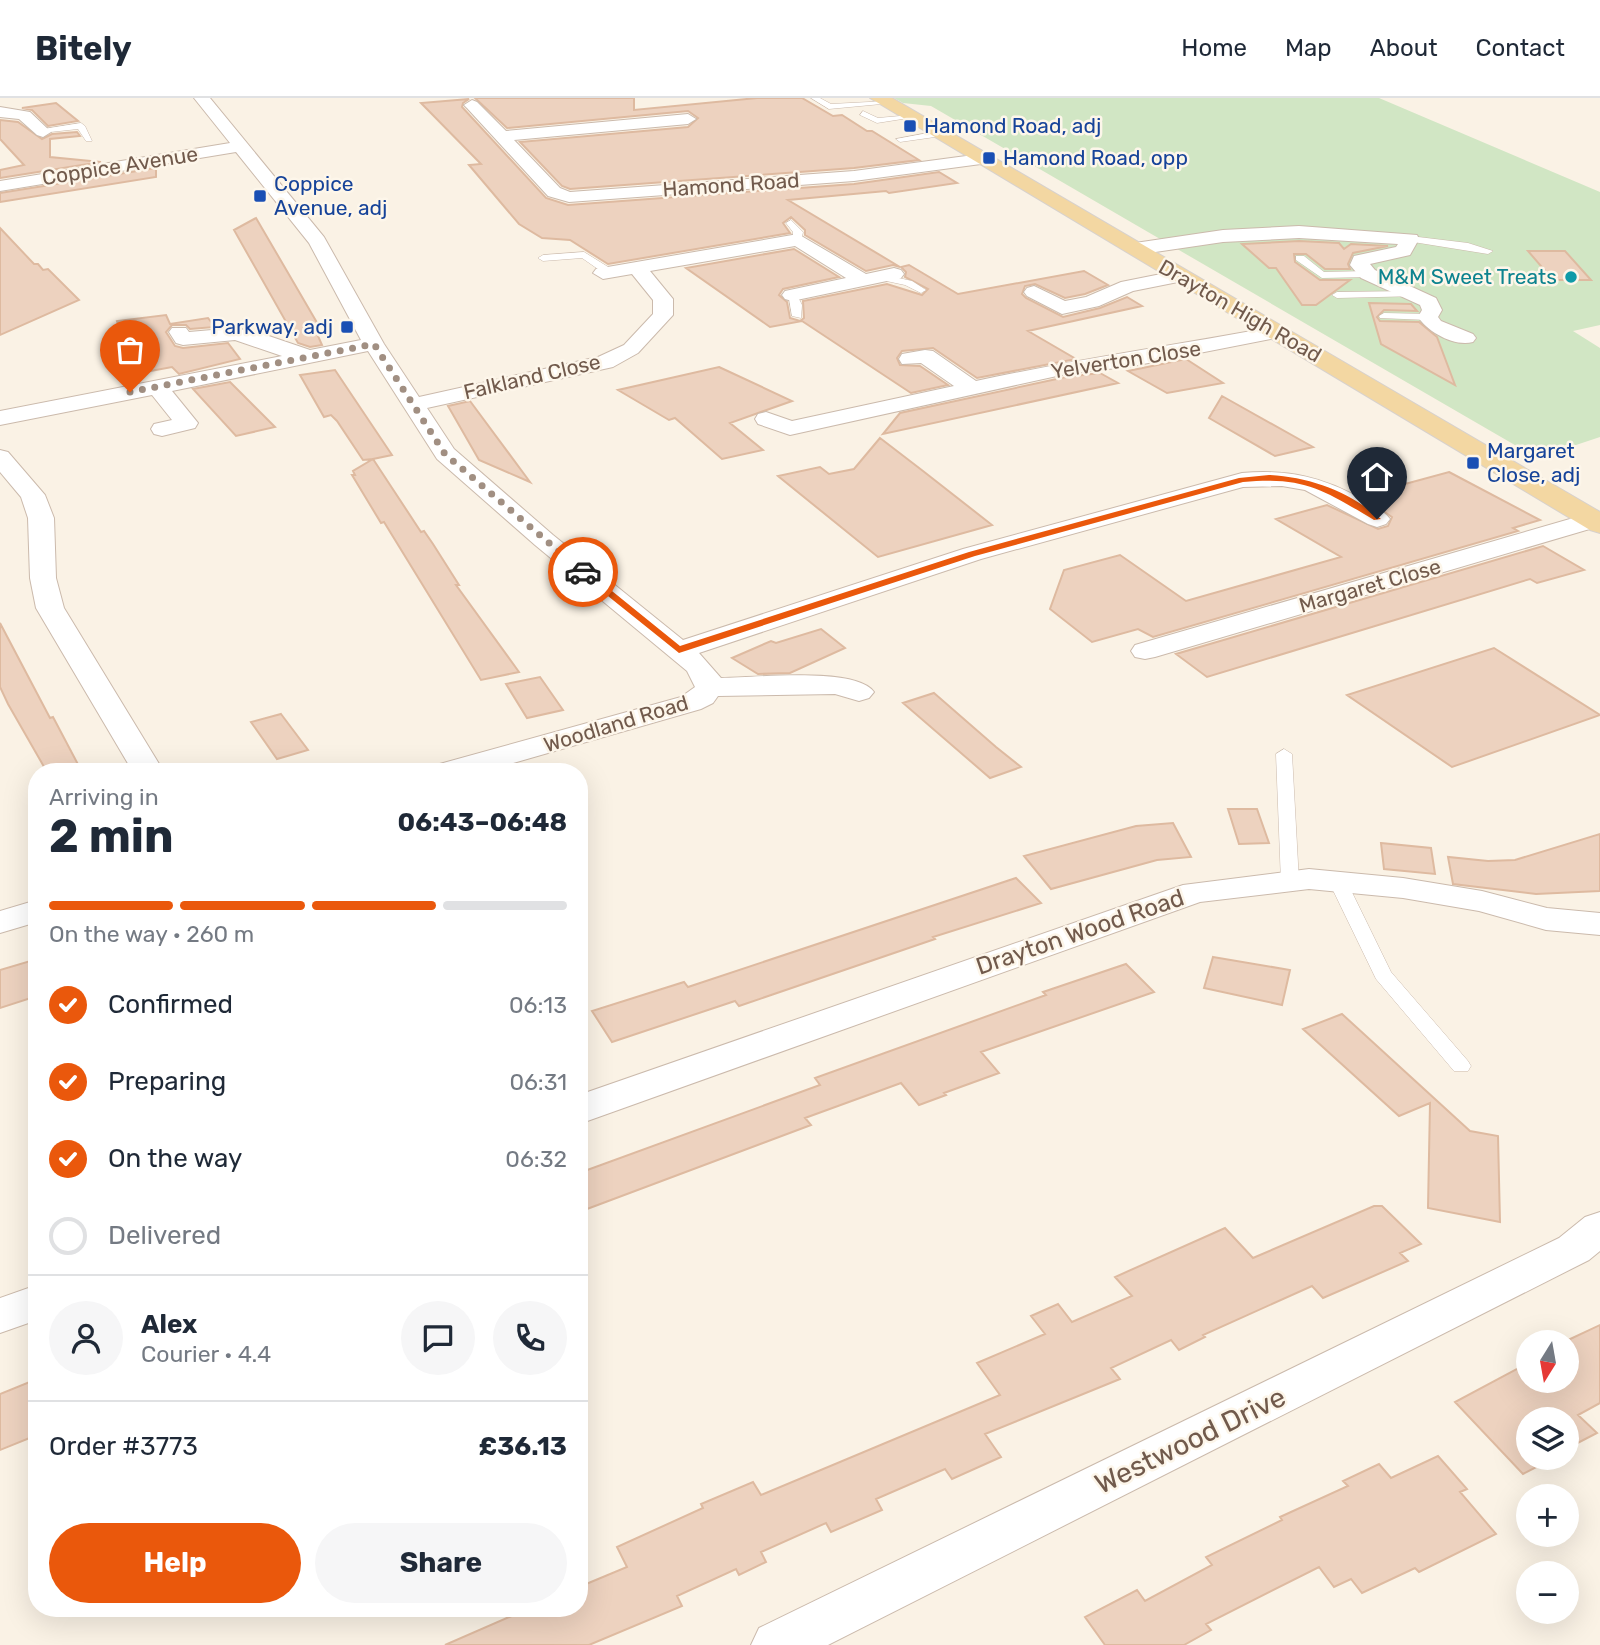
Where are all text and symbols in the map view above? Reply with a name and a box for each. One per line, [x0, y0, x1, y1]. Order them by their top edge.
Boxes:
text: Bitely [35, 29, 132, 68]
text: Home [1181, 34, 1247, 62]
text: Map [1285, 34, 1332, 62]
text: About [1370, 34, 1438, 62]
text: Contact [1476, 34, 1565, 62]
place label: Hamond Road, adj [924, 113, 1101, 138]
marker: Hamond Road, adj [902, 118, 918, 134]
street label: Coppice Avenue [40, 141, 200, 190]
place label: Hamond Road, opp [1003, 145, 1188, 170]
marker: Hamond Road, opp [981, 150, 997, 166]
street label: Hamond Road [662, 167, 800, 202]
place label: Coppice Avenue, adj [274, 171, 387, 220]
marker: Coppice Avenue, adj [252, 188, 268, 204]
street label: Drayton High Road [1154, 254, 1326, 367]
place label: M&M Sweet Treats [1378, 264, 1557, 289]
marker: M&M Sweet Treats [1563, 269, 1579, 285]
place label: Parkway, adj [211, 314, 333, 339]
marker: Parkway, adj [339, 319, 355, 335]
pin [100, 320, 160, 392]
icon: bag [111, 331, 149, 369]
street label: Yelverton Close [1049, 335, 1203, 384]
street label: Falkland Close [461, 349, 603, 404]
place label: Margaret Close, adj [1487, 438, 1580, 487]
pin [1347, 447, 1407, 519]
marker: Margaret Close, adj [1465, 455, 1481, 471]
icon: home [1358, 458, 1396, 496]
courier [548, 537, 618, 607]
icon: car [564, 553, 602, 591]
street label: Margaret Close [1296, 553, 1444, 618]
street label: Woodland Road [541, 690, 691, 757]
text: Arriving in [49, 783, 159, 811]
text: 06:43–06:48 [398, 807, 567, 838]
text: 2 min [49, 809, 174, 864]
street label: Drayton Wood Road [972, 883, 1188, 981]
text: On the way · 260 m [49, 920, 254, 948]
icon: check [49, 986, 87, 1024]
text: Confirmed [108, 989, 233, 1020]
text: 06:13 [509, 991, 567, 1019]
icon: check [49, 1063, 87, 1101]
text: Preparing [108, 1066, 226, 1097]
text: 06:31 [509, 1068, 567, 1096]
icon: check [49, 1140, 87, 1178]
text: On the way [108, 1143, 242, 1174]
text: 06:32 [505, 1145, 567, 1173]
text: Delivered [108, 1220, 221, 1251]
button: person [49, 1301, 123, 1375]
button: chat [401, 1301, 475, 1375]
button: phone [493, 1301, 567, 1375]
text: Alex [141, 1309, 197, 1340]
north arrow [1516, 1330, 1578, 1393]
map controls [1516, 1330, 1579, 1624]
text: Courier · 4.4 [141, 1340, 271, 1368]
street label: Westwood Drive [1090, 1380, 1291, 1501]
button: layers [1516, 1407, 1579, 1470]
text: Order #3773 [49, 1431, 198, 1462]
text: £36.13 [478, 1431, 567, 1462]
button: + [1516, 1484, 1579, 1547]
button: Help [49, 1523, 301, 1603]
button: Share [315, 1523, 567, 1603]
button: − [1516, 1561, 1579, 1624]

